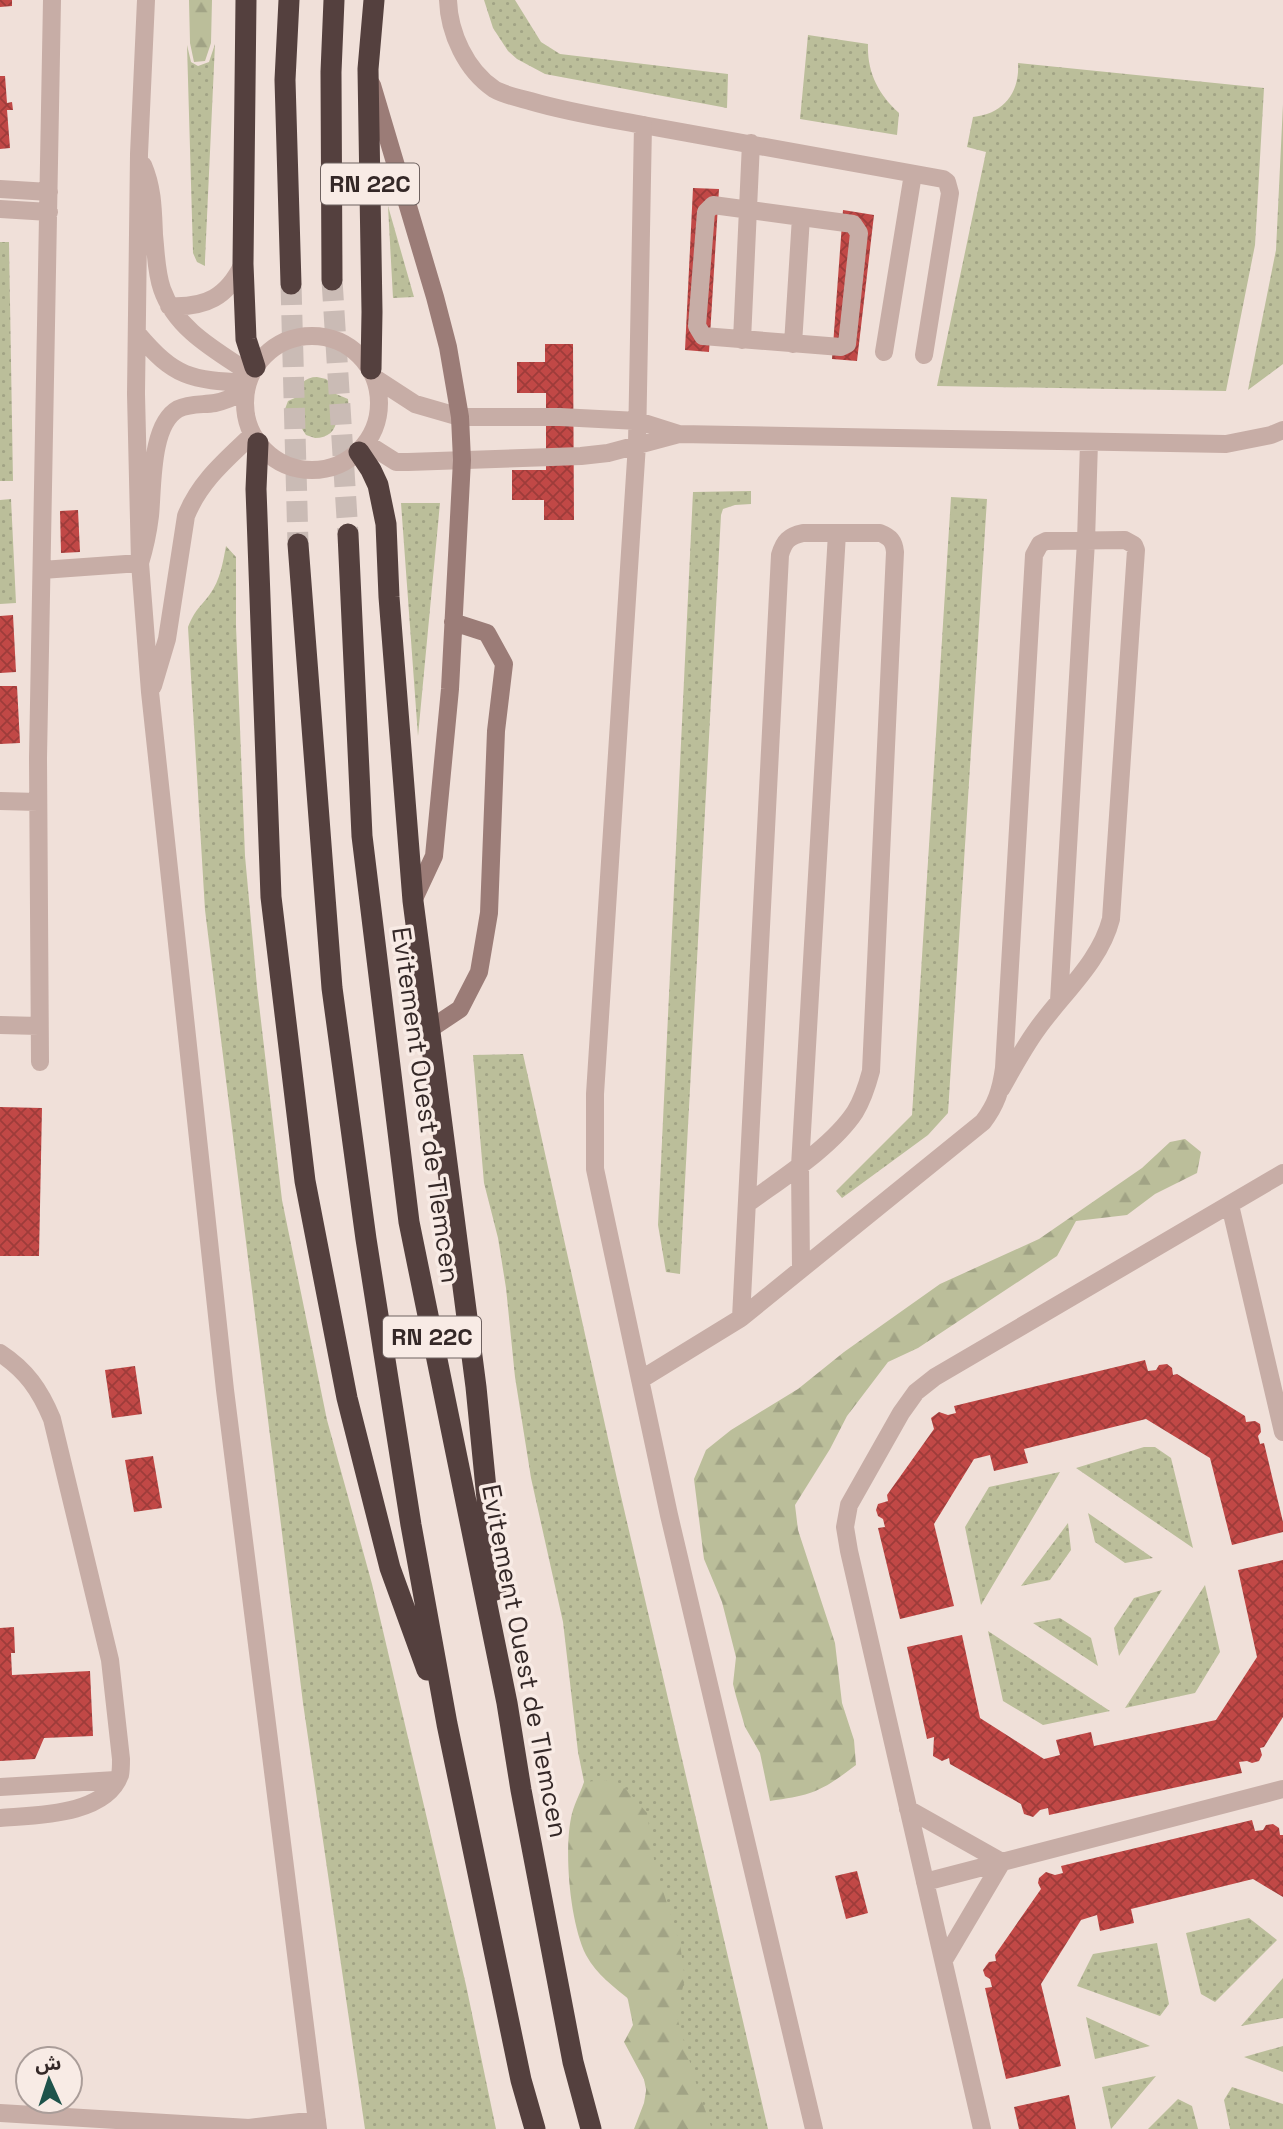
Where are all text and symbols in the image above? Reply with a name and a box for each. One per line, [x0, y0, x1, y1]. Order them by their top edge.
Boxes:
road number: RN 22C [321, 164, 419, 204]
street label: Evitement Ouest de Tlemcen [384, 925, 468, 1285]
road number: RN 22C [383, 1316, 481, 1358]
street label: Evitement Ouest de Tlemcen [474, 1482, 576, 1840]
north arrow [14, 2045, 84, 2115]
text: ش [34, 2050, 62, 2077]

